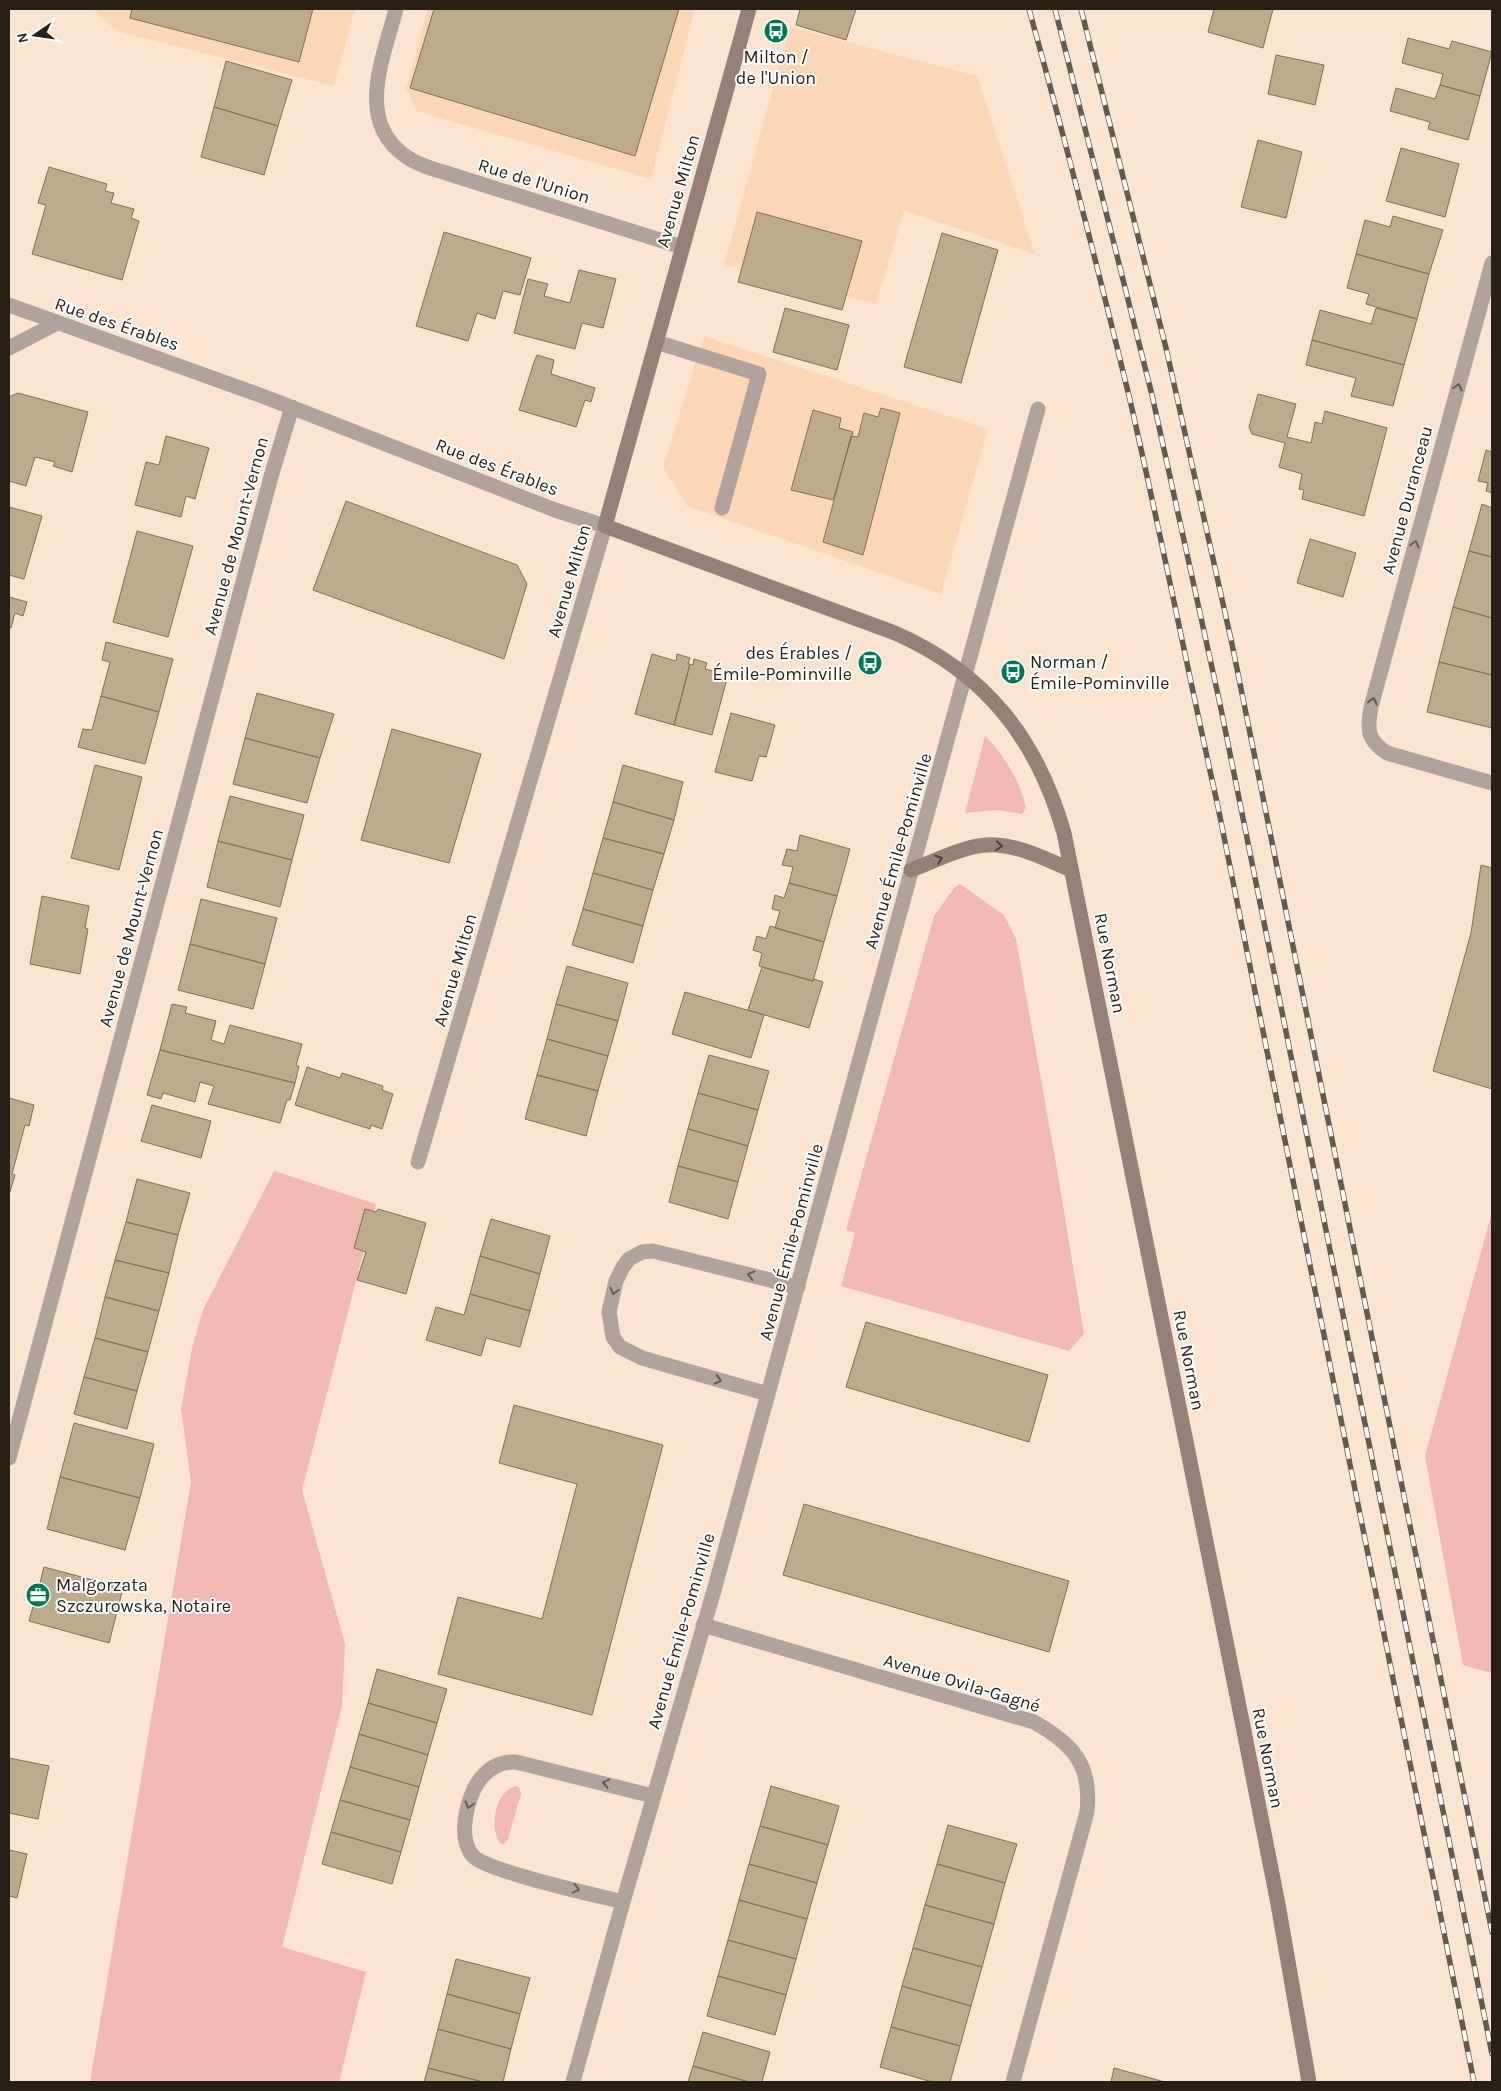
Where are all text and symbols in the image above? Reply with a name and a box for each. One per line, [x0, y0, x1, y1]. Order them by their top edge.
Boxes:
north arrow [10, 10, 60, 60]
bus stop icon: Milton / de l'Union [763, 18, 789, 44]
text: N [13, 31, 32, 45]
place label: Milton / de l'Union [736, 46, 816, 89]
street label: Avenue Milton [651, 132, 705, 250]
street label: Rue de l'Union [475, 154, 593, 208]
street label: Rue des Érables [52, 291, 182, 356]
one-way arrow [1452, 383, 1463, 391]
street label: Avenue Duranceau [1377, 423, 1437, 577]
street label: Rue des Érables [432, 432, 562, 501]
street label: Avenue de Mount-Vernon [199, 434, 273, 638]
street label: Avenue Milton [542, 522, 596, 640]
one-way arrow [1409, 539, 1420, 548]
place label: des Érables / Émile-Pominville [713, 641, 852, 685]
bus stop icon: des Érables / Émile-Pominville [857, 650, 883, 676]
place label: Norman / Émile-Pominville [1030, 651, 1169, 694]
bus stop icon: Norman / Émile-Pominville [1000, 659, 1026, 685]
one-way arrow [1367, 696, 1378, 705]
street label: Avenue Émile-Pominville [858, 750, 937, 952]
street label: Avenue de Mount-Vernon [94, 826, 168, 1030]
one-way arrow [995, 840, 1003, 851]
one-way arrow [934, 855, 942, 865]
street label: Avenue Milton [428, 911, 482, 1029]
street label: Rue Norman [1089, 911, 1131, 1015]
street label: Avenue Émile-Pominville [753, 1141, 828, 1343]
one-way arrow [747, 1271, 755, 1281]
one-way arrow [609, 1287, 620, 1296]
street label: Rue Norman [1168, 1308, 1210, 1412]
one-way arrow [714, 1374, 722, 1384]
street label: Avenue Émile-Pominville [641, 1530, 720, 1732]
place label: Malgorzata Szczurowska, Notaire [56, 1574, 231, 1617]
office icon: Malgorzata Szczurowska, Notaire [25, 1582, 51, 1608]
street label: Avenue Ovila-Gagné [881, 1649, 1043, 1717]
street label: Rue Norman [1247, 1706, 1289, 1810]
one-way arrow [601, 1778, 610, 1789]
one-way arrow [465, 1800, 475, 1808]
one-way arrow [571, 1883, 580, 1894]

